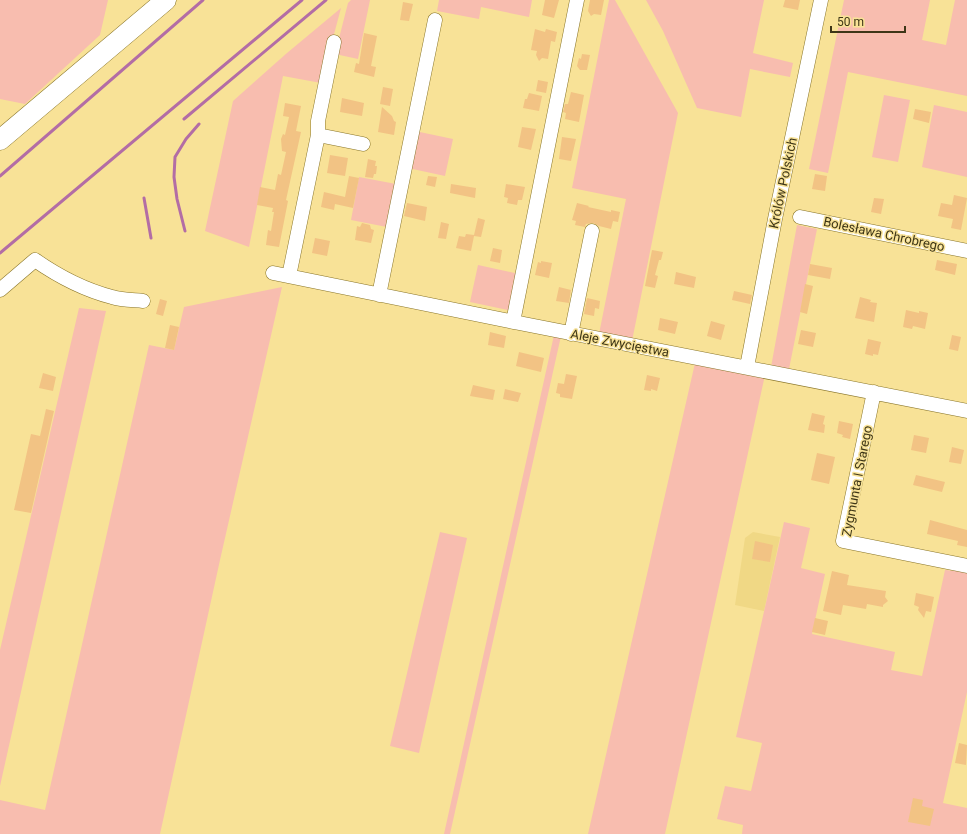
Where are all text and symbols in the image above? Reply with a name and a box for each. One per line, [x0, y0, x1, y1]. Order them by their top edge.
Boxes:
scale bar [831, 8, 905, 34]
text: 50 m [837, 15, 864, 29]
street label: Królów Polskich [766, 136, 800, 230]
street label: Bolesława Chrobrego [822, 214, 946, 254]
street label: Aleje Zwycięstwa [570, 326, 670, 360]
street label: Zygmunta I Starego [839, 424, 875, 538]

